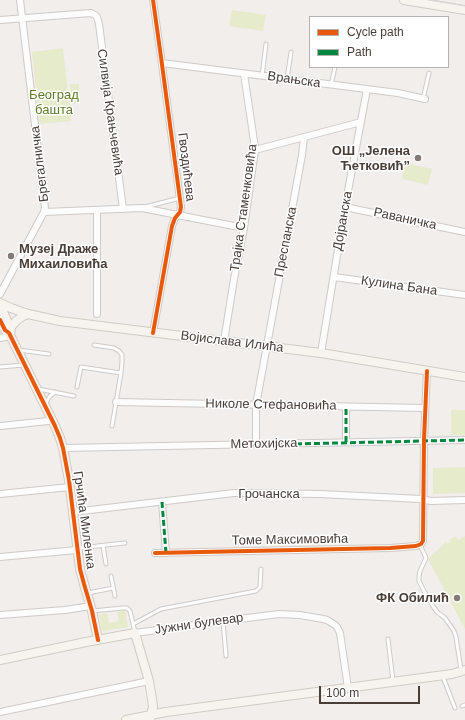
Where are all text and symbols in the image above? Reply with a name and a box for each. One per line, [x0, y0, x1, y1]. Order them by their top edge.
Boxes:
legend [309, 16, 449, 68]
text: Cycle path [347, 25, 404, 39]
text: Path [347, 45, 372, 59]
street label: Силвија Крањчевића [93, 48, 127, 176]
street label: Врањска [266, 69, 322, 91]
park label: Београд башта [29, 87, 79, 118]
street label: Брегалничка [28, 125, 52, 203]
street label: Гвоздићева [174, 132, 198, 202]
street label: Трајка Стаменковића [227, 143, 261, 273]
place label: ОШ „Јелена Ћетковић” [332, 143, 410, 174]
marker: ОШ „Јелена Ћетковић” [413, 153, 423, 163]
street label: Дојранска [330, 190, 356, 252]
street label: Преспанска [272, 205, 300, 279]
street label: Раваничка [372, 205, 438, 233]
place label: Музеј Драже Михаиловића [19, 241, 107, 272]
marker: Музеј Драже Михаиловића [6, 251, 16, 261]
street label: Кулина Бана [360, 273, 438, 299]
street label: Војислава Илића [180, 328, 284, 356]
street label: Николе Стефановића [205, 396, 337, 414]
street label: Метохијска [230, 436, 298, 452]
street label: Грчића Миленка [69, 470, 99, 570]
street label: Грочанска [238, 486, 300, 502]
street label: Томе Максимовића [232, 531, 348, 549]
place label: ФК Обилић [376, 590, 449, 606]
marker: ФК Обилић [452, 593, 462, 603]
street label: Јужни булевар [154, 610, 244, 638]
scale bar [321, 678, 422, 704]
text: 100 m [326, 686, 359, 700]

